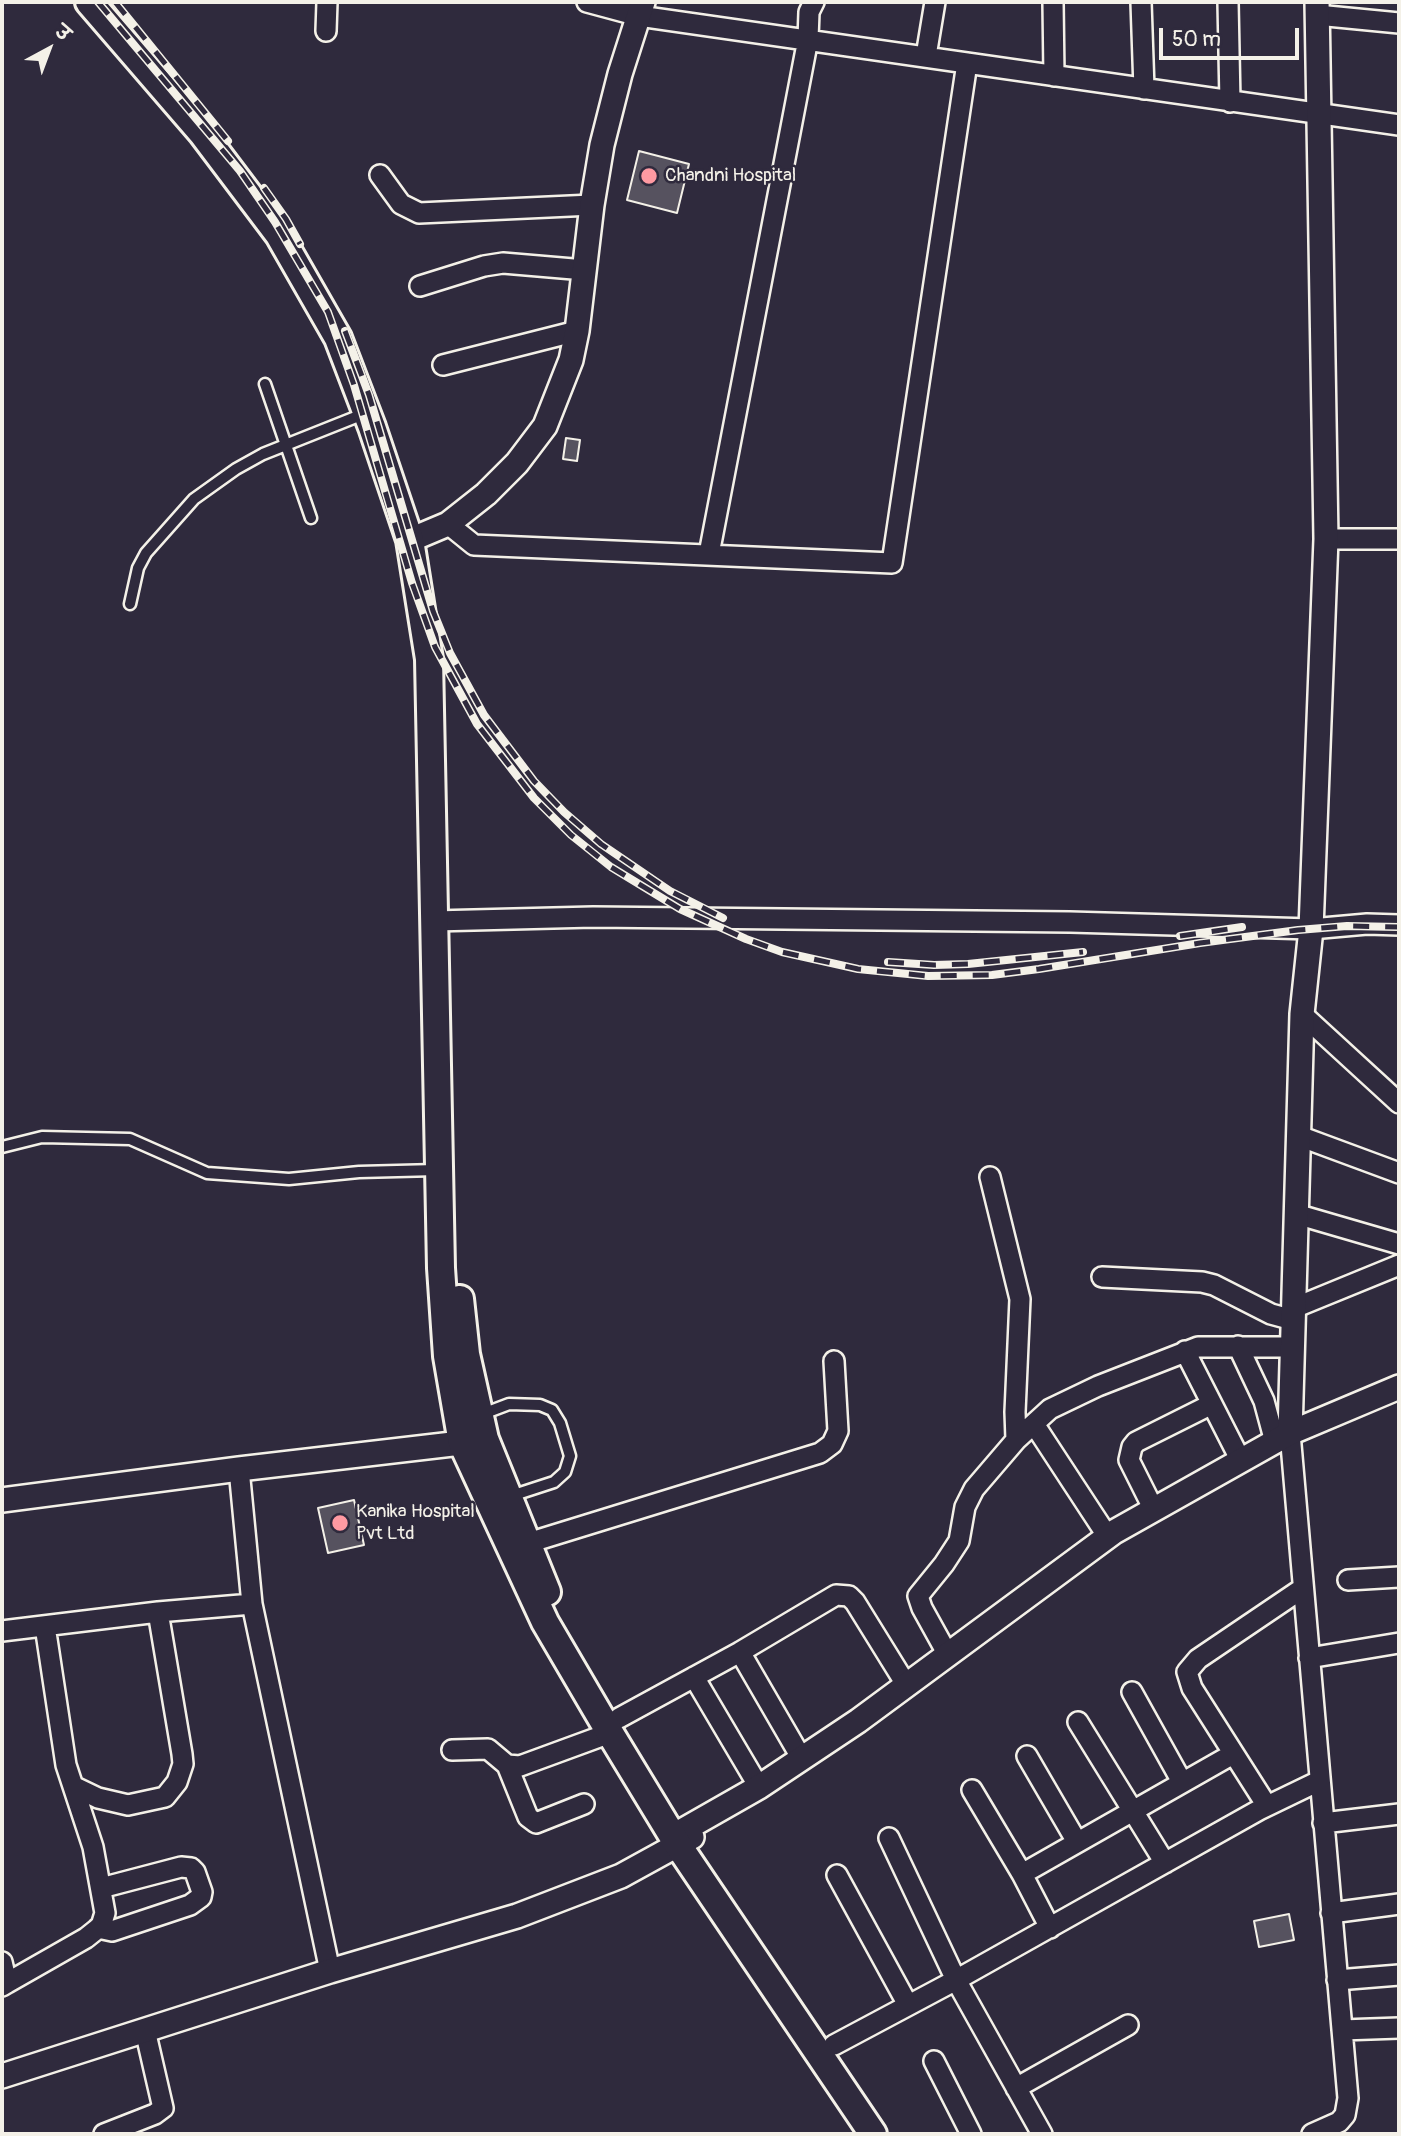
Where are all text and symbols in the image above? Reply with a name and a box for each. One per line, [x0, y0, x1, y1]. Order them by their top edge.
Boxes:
north arrow [14, 14, 84, 84]
scale bar [1163, 14, 1303, 58]
text: उ [50, 20, 75, 46]
text: 50 m [1172, 26, 1221, 53]
place label: Chandni Hospital [665, 165, 796, 187]
marker: Chandni Hospital [639, 166, 659, 186]
place label: Kanika Hospital Pvt Ltd [356, 1501, 475, 1545]
marker: Kanika Hospital Pvt Ltd [330, 1513, 350, 1533]

